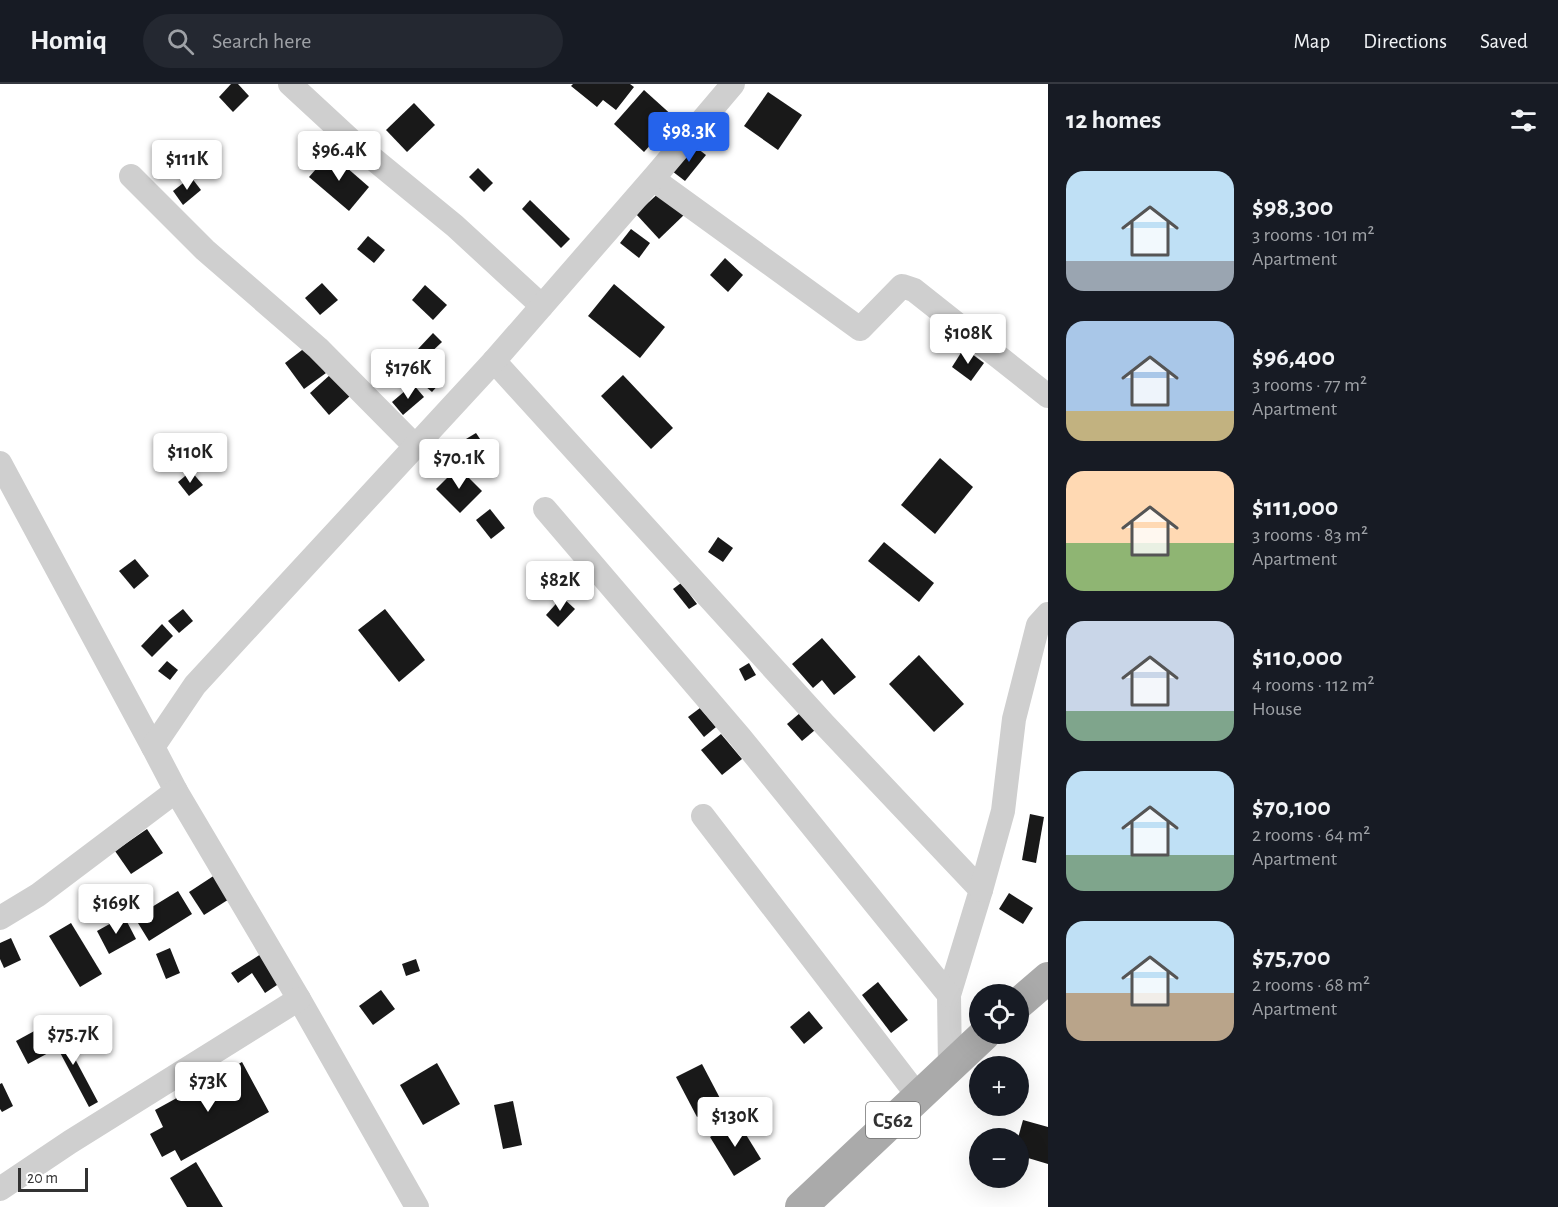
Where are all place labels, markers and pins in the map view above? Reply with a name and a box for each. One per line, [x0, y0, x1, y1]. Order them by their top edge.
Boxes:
pin: $98.3K [640, 112, 738, 163]
pin: $96.4K [290, 131, 388, 182]
pin: $111K [145, 140, 229, 191]
pin: $108K [926, 314, 1010, 365]
pin: $176K [366, 349, 450, 400]
pin: $110K [148, 433, 232, 484]
pin: $70.1K [410, 439, 508, 490]
pin: $82K [524, 561, 596, 612]
pin: $169K [74, 884, 158, 935]
pin: $75.7K [24, 1015, 122, 1066]
pin: $73K [172, 1062, 244, 1113]
pin: $130K [693, 1097, 777, 1148]

